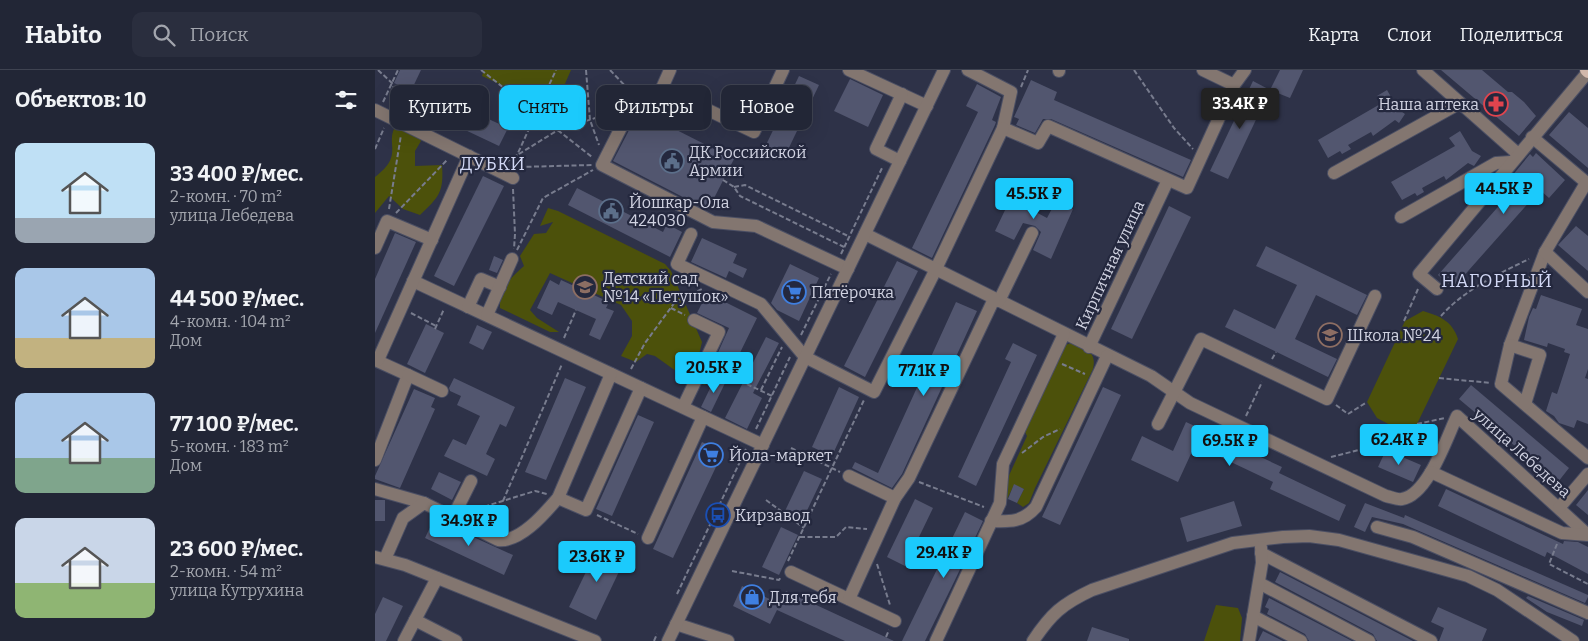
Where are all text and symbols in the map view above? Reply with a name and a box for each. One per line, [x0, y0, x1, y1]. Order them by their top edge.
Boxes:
search box [132, 12, 482, 57]
text: Habito [25, 21, 102, 49]
icon: search [150, 21, 178, 49]
text: Поиск [190, 23, 248, 46]
text: Карта [1308, 24, 1359, 46]
text: Слои [1387, 24, 1432, 46]
text: Поделиться [1460, 24, 1563, 46]
chip: Купить [390, 85, 489, 130]
chip: Снять [499, 85, 586, 130]
chip: Фильтры [596, 85, 711, 130]
chip: Новое [721, 85, 812, 130]
icon: filters [332, 86, 360, 114]
text: Объектов: 10 [15, 87, 147, 113]
pin: 33.4K ₽ [1194, 88, 1286, 130]
pharmacy icon: Наша аптека [1483, 91, 1509, 117]
text: 33.4K ₽ [1212, 94, 1268, 113]
place label: Наша аптека [1378, 95, 1479, 114]
place label: ДК Российской Армии [689, 143, 806, 180]
public building icon: ДК Российской Армии [659, 148, 685, 174]
district label: ДУБКИ [460, 153, 526, 175]
text: 33 400 ₽/мес. [170, 161, 303, 187]
icon: home [55, 163, 115, 223]
pin: 44.5K ₽ [1458, 172, 1550, 215]
pin: 45.5K ₽ [988, 178, 1080, 220]
text: 44.5K ₽ [1475, 179, 1533, 198]
text: 45.5K ₽ [1006, 184, 1062, 203]
text: 2-комн. · 70 m² [170, 187, 282, 206]
place label: Йошкар-Ола 424030 [629, 192, 730, 230]
street label: Кирпичная улица [1072, 197, 1148, 333]
public building icon: Йошкар-Ола 424030 [598, 198, 624, 224]
text: улица Лебедева [170, 206, 294, 225]
place label: Детский сад №14 «Петушок» [603, 269, 729, 306]
district label: НАГОРНЫЙ [1441, 270, 1553, 292]
school or university icon: Детский сад №14 «Петушок» [572, 274, 598, 300]
supermarket icon: Пятёрочка [781, 279, 807, 305]
place label: Пятёрочка [811, 283, 894, 302]
text: 44 500 ₽/мес. [170, 286, 304, 312]
icon: home [55, 288, 115, 348]
text: 4-комн. · 104 m² [170, 312, 291, 331]
school or university icon: Школа №24 [1317, 322, 1343, 348]
place label: Школа №24 [1347, 326, 1442, 345]
text: Дом [170, 331, 202, 350]
pin: 20.5K ₽ [668, 352, 760, 394]
pin: 77.1K ₽ [878, 354, 970, 397]
text: 20.5K ₽ [686, 358, 742, 377]
text: 77.1K ₽ [899, 361, 949, 380]
street label: улица Лебедева [1469, 404, 1575, 502]
text: 77 100 ₽/мес. [170, 411, 299, 437]
icon: home [55, 413, 115, 473]
pin: 69.5K ₽ [1184, 424, 1276, 467]
pin: 62.4K ₽ [1353, 424, 1445, 466]
text: 62.4K ₽ [1371, 430, 1427, 449]
text: 69.5K ₽ [1202, 431, 1258, 450]
text: 5-комн. · 183 m² [170, 437, 289, 456]
supermarket icon: Йола-маркет [698, 442, 724, 468]
place label: Йола-маркет [729, 445, 832, 465]
text: Дом [170, 456, 202, 475]
bus stop icon: Кирзавод [705, 502, 731, 528]
pin: 34.9K ₽ [423, 504, 515, 547]
place label: Кирзавод [735, 506, 811, 525]
text: 34.9K ₽ [441, 511, 497, 530]
text: 23 600 ₽/мес. [170, 536, 303, 562]
pin: 29.4K ₽ [898, 536, 990, 579]
icon: home [55, 538, 115, 598]
pin: 23.6K ₽ [551, 540, 643, 583]
text: 29.4K ₽ [916, 543, 972, 562]
text: 23.6K ₽ [569, 547, 625, 566]
text: 2-комн. · 54 m² [170, 562, 282, 581]
text: улица Кутрухина [170, 581, 304, 600]
shop icon: Для тебя [739, 584, 765, 610]
place label: Для тебя [769, 588, 837, 607]

